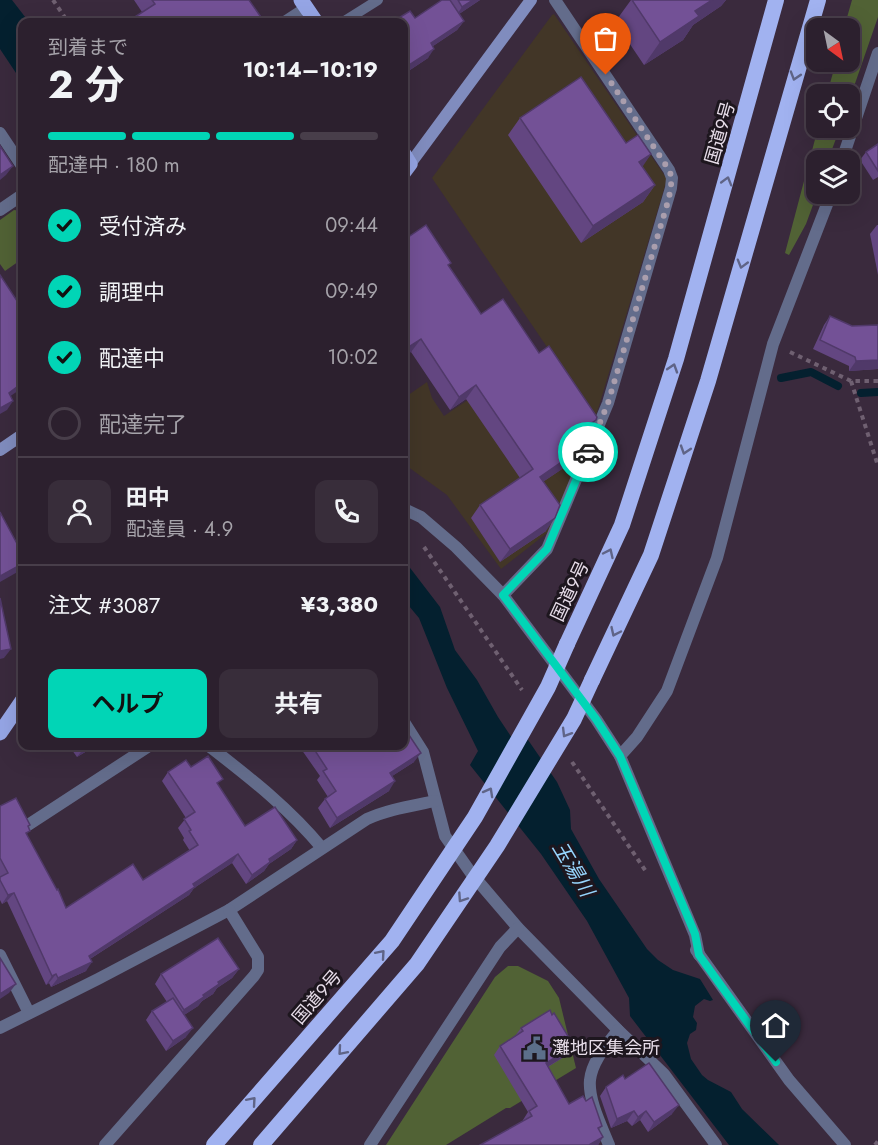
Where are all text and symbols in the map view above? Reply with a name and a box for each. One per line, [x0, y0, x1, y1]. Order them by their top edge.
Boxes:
pin [580, 13, 631, 75]
north arrow [806, 18, 860, 72]
map controls [806, 18, 860, 204]
icon: bag [589, 22, 622, 55]
text: 到着まで [48, 33, 128, 62]
text: 10:14–10:19 [243, 53, 378, 85]
text: 2 分 [48, 56, 124, 113]
one-way arrow [790, 70, 802, 81]
button: locate [806, 84, 860, 138]
street label: 国道9号 [699, 98, 741, 168]
button: layers [806, 150, 860, 204]
text: 配達中 · 180 m [48, 151, 180, 180]
one-way arrow [719, 176, 732, 186]
icon: check [48, 209, 81, 242]
text: 受付済み [99, 210, 187, 242]
text: 09:44 [325, 211, 378, 240]
one-way arrow [736, 259, 749, 269]
icon: check [48, 275, 81, 308]
text: 調理中 [99, 276, 165, 308]
text: 09:49 [325, 277, 378, 306]
icon: check [48, 341, 81, 374]
text: 配達中 [99, 342, 165, 374]
text: 10:02 [328, 343, 378, 372]
one-way arrow [666, 363, 678, 374]
text: 配達完了 [99, 408, 187, 440]
courier [558, 422, 618, 482]
icon: car [572, 436, 605, 469]
one-way arrow [680, 444, 693, 455]
button: person [48, 480, 111, 543]
button: phone [315, 480, 378, 543]
text: 田中 [126, 481, 170, 513]
text: 配達員 · 4.9 [126, 515, 233, 544]
one-way arrow [602, 548, 614, 559]
street label: 国道9号 [545, 556, 595, 626]
text: ¥3,380 [301, 588, 378, 620]
text: 注文 #3087 [48, 589, 160, 621]
one-way arrow [610, 625, 622, 636]
button: ヘルプ [48, 669, 207, 738]
button: 共有 [219, 669, 378, 738]
one-way arrow [562, 727, 574, 737]
one-way arrow [482, 788, 493, 798]
water label: 玉湯川 [545, 836, 602, 904]
one-way arrow [459, 891, 470, 902]
one-way arrow [373, 950, 384, 961]
street label: 国道9号 [286, 964, 348, 1030]
pin [750, 1000, 801, 1062]
icon: home [759, 1009, 792, 1042]
public building icon: 灘地区集会所 [521, 1035, 547, 1061]
place label: 灘地区集会所 [552, 1035, 660, 1061]
one-way arrow [338, 1044, 349, 1055]
one-way arrow [245, 1097, 256, 1108]

